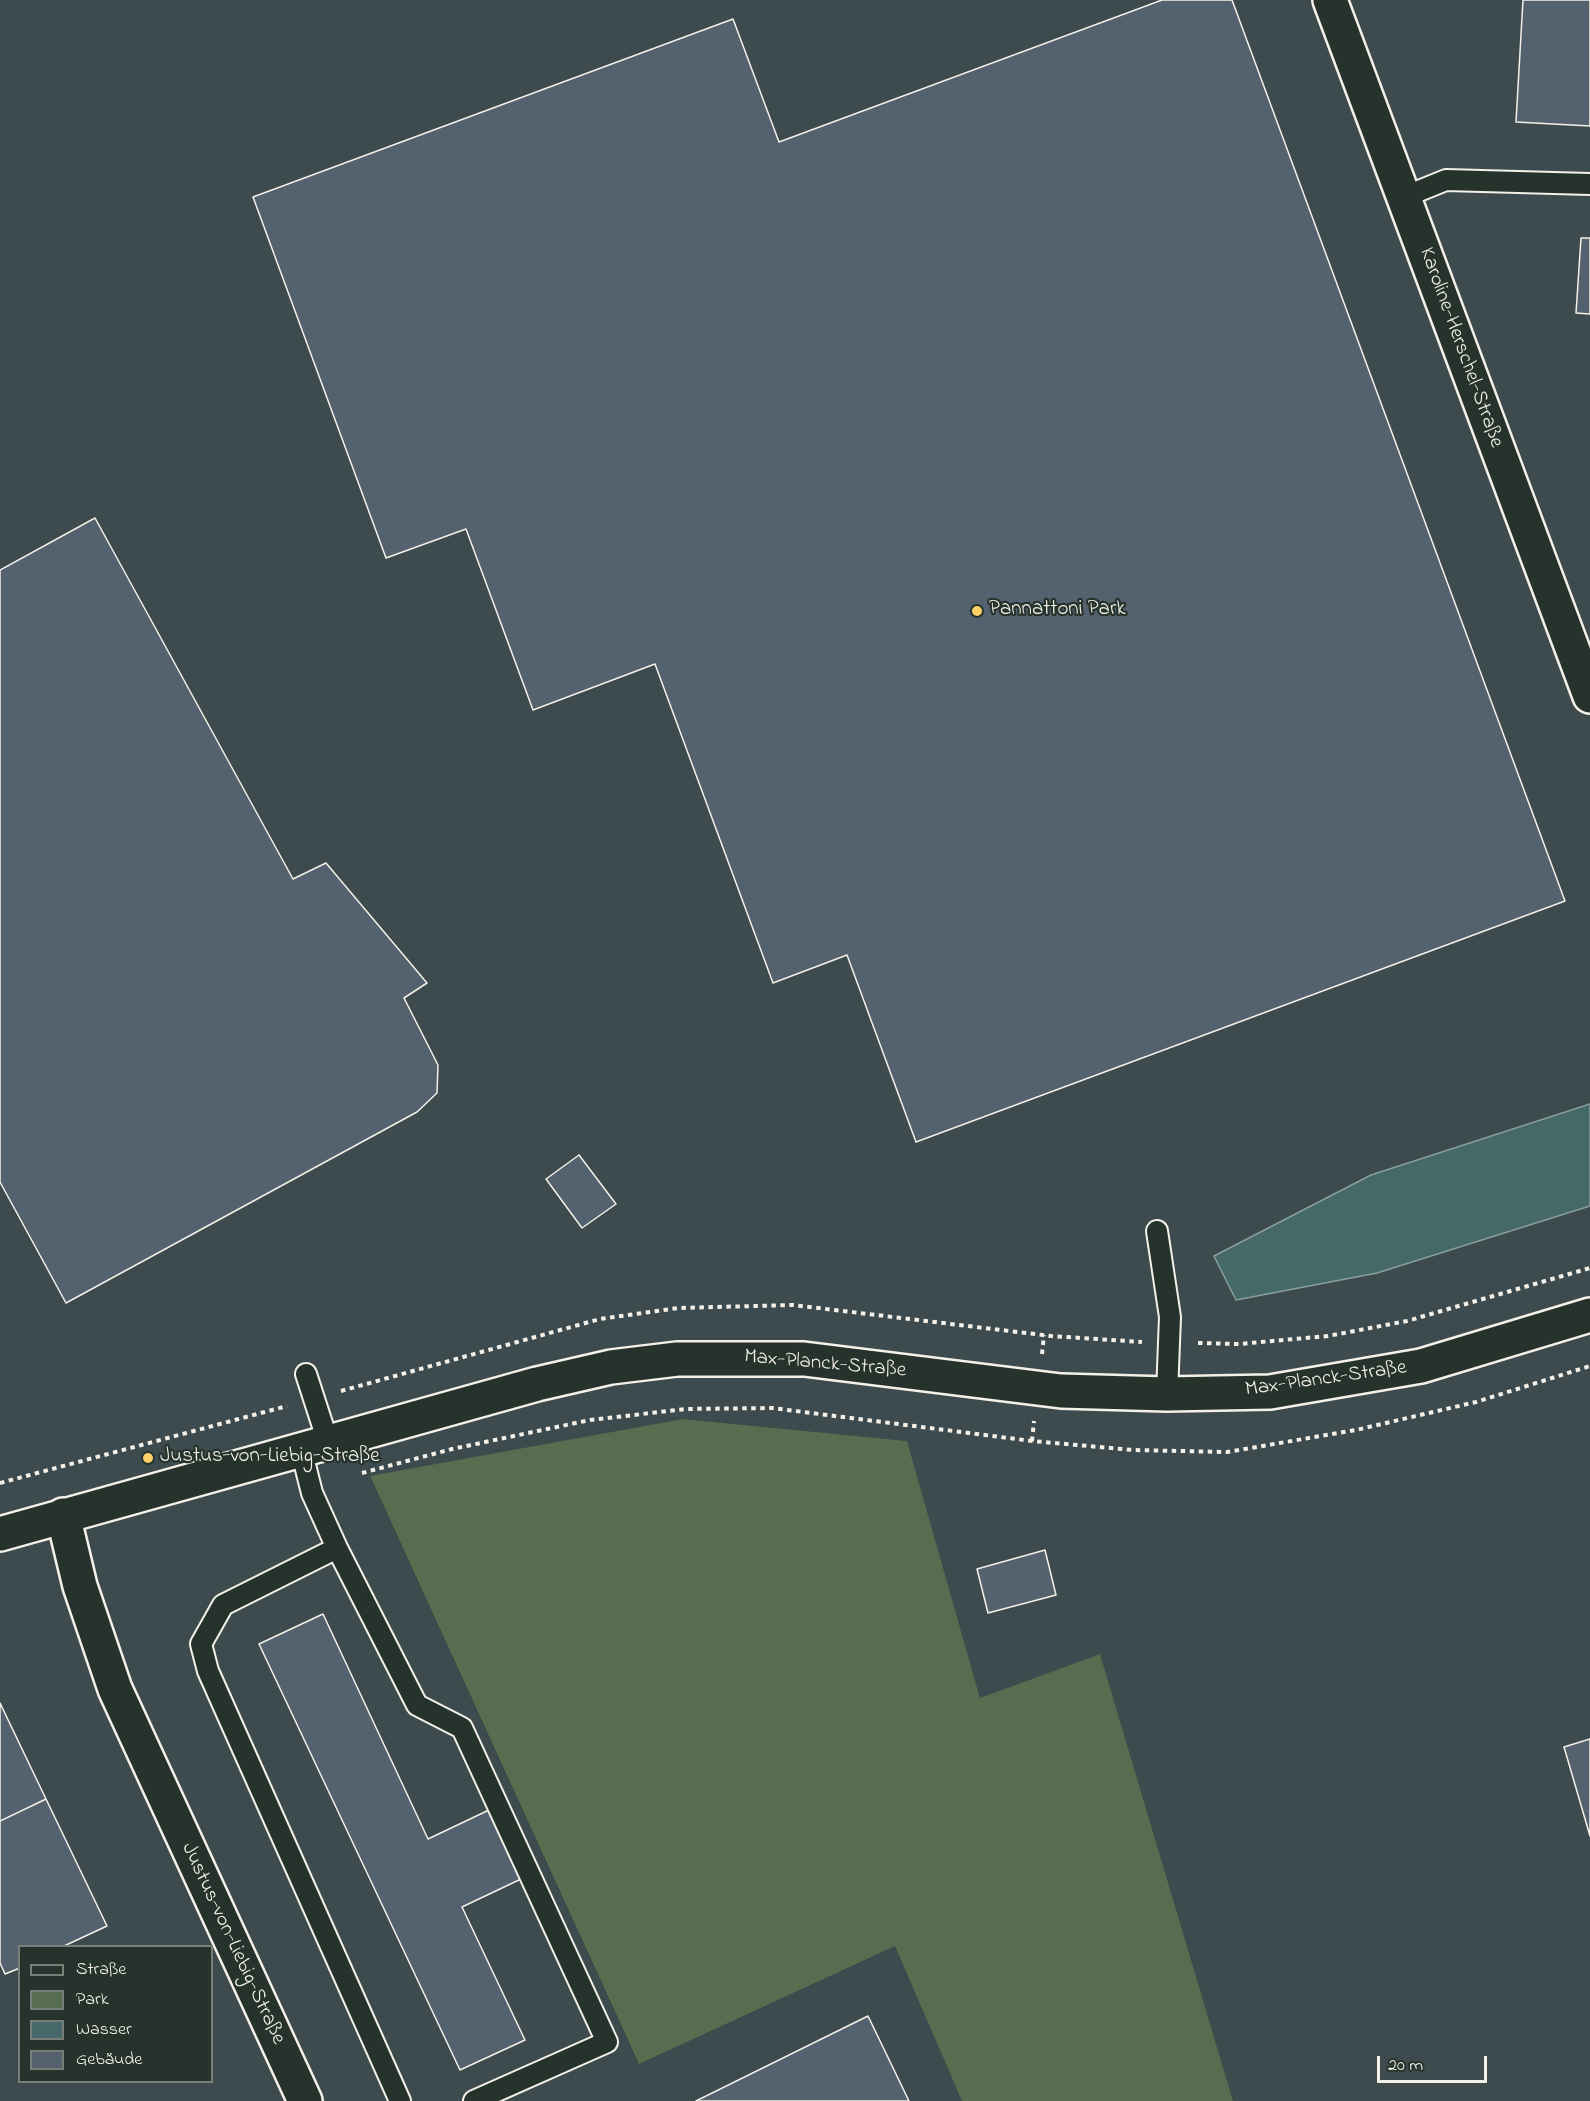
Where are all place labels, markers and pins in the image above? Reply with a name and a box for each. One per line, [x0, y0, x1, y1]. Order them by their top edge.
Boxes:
place label: Pannattoni Park [989, 598, 1126, 624]
marker: Pannattoni Park [970, 604, 984, 618]
place label: Justus-von-Liebig-Straße [160, 1445, 380, 1471]
marker: Justus-von-Liebig-Straße [141, 1451, 155, 1465]

